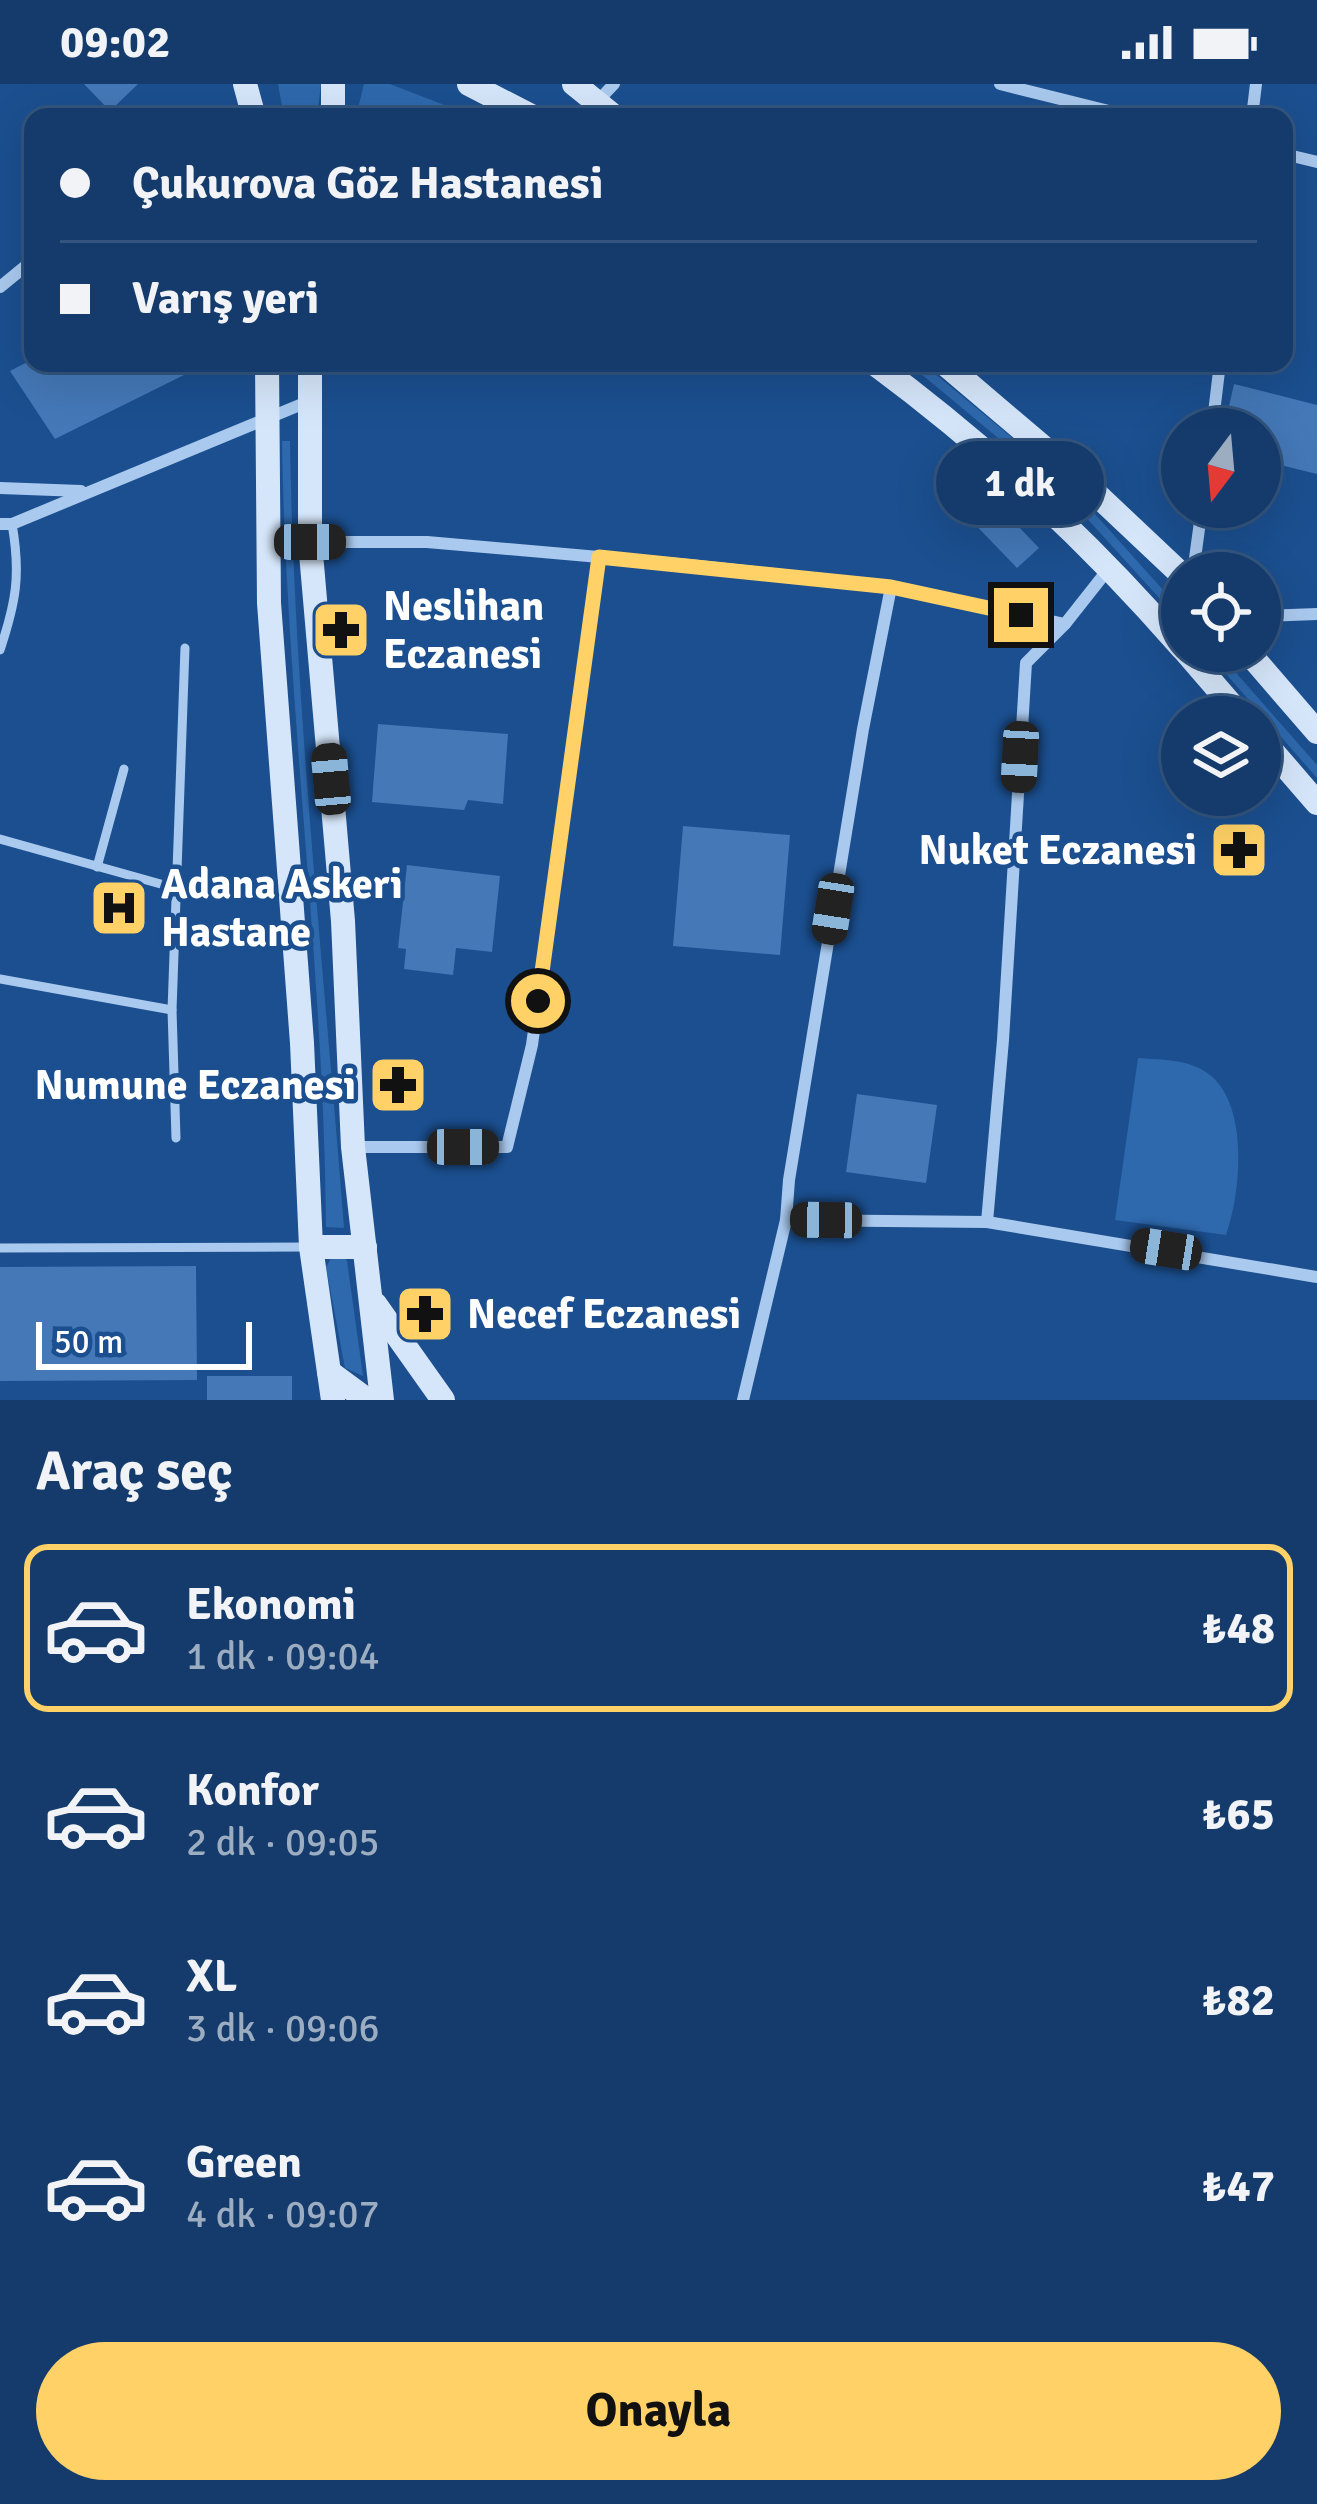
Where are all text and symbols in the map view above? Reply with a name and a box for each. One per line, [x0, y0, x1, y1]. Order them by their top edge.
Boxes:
text: 09:02 [60, 15, 170, 70]
text: Çukurova Göz Hastanesi [132, 156, 603, 211]
text: Varış yeri [132, 271, 319, 326]
north arrow [1161, 408, 1281, 528]
map controls [1161, 408, 1281, 816]
callout: 1 dk [937, 441, 1105, 525]
text: 1 dk [984, 459, 1056, 507]
car [274, 524, 346, 560]
button: locate [1161, 552, 1281, 672]
place label: Neslihan Eczanesi [383, 581, 544, 680]
route end [994, 588, 1048, 642]
pharmacy icon: Neslihan Eczanesi [310, 599, 372, 661]
button: layers [1161, 696, 1281, 816]
car [1000, 720, 1040, 794]
car [310, 742, 352, 816]
pharmacy icon: Nuket Eczanesi [1208, 819, 1270, 881]
place label: Nuket Eczanesi [918, 825, 1197, 876]
place label: Adana Askeri Hastane [161, 859, 403, 958]
car [810, 871, 856, 947]
hospital icon: Adana Askeri Hastane [88, 877, 150, 939]
route start [511, 974, 565, 1028]
pharmacy icon: Numune Eczanesi [367, 1054, 429, 1116]
place label: Numune Eczanesi [35, 1060, 356, 1111]
car [427, 1129, 499, 1165]
car [790, 1201, 862, 1239]
car [1128, 1226, 1204, 1272]
pharmacy icon: Necef Eczanesi [394, 1283, 456, 1345]
place label: Necef Eczanesi [467, 1289, 741, 1340]
scale bar [36, 1316, 252, 1369]
text: 50 m [54, 1322, 123, 1363]
text: Araç seç [36, 1438, 233, 1505]
icon: car [42, 1574, 150, 1682]
text: Ekonomi [186, 1577, 356, 1632]
text: ₺48 [1202, 1601, 1275, 1656]
text: 1 dk · 09:04 [186, 1632, 380, 1680]
icon: car [42, 1760, 150, 1868]
text: Konfor [186, 1763, 319, 1818]
text: ₺65 [1202, 1787, 1275, 1842]
text: 2 dk · 09:05 [186, 1818, 380, 1866]
icon: car [42, 1946, 150, 2054]
text: XL [186, 1949, 237, 2004]
text: ₺82 [1202, 1973, 1275, 2028]
text: 3 dk · 09:06 [186, 2004, 380, 2052]
icon: car [42, 2132, 150, 2240]
text: Green [186, 2135, 302, 2190]
text: ₺47 [1202, 2159, 1275, 2214]
text: 4 dk · 09:07 [186, 2190, 380, 2238]
button: Onayla [36, 2342, 1281, 2480]

